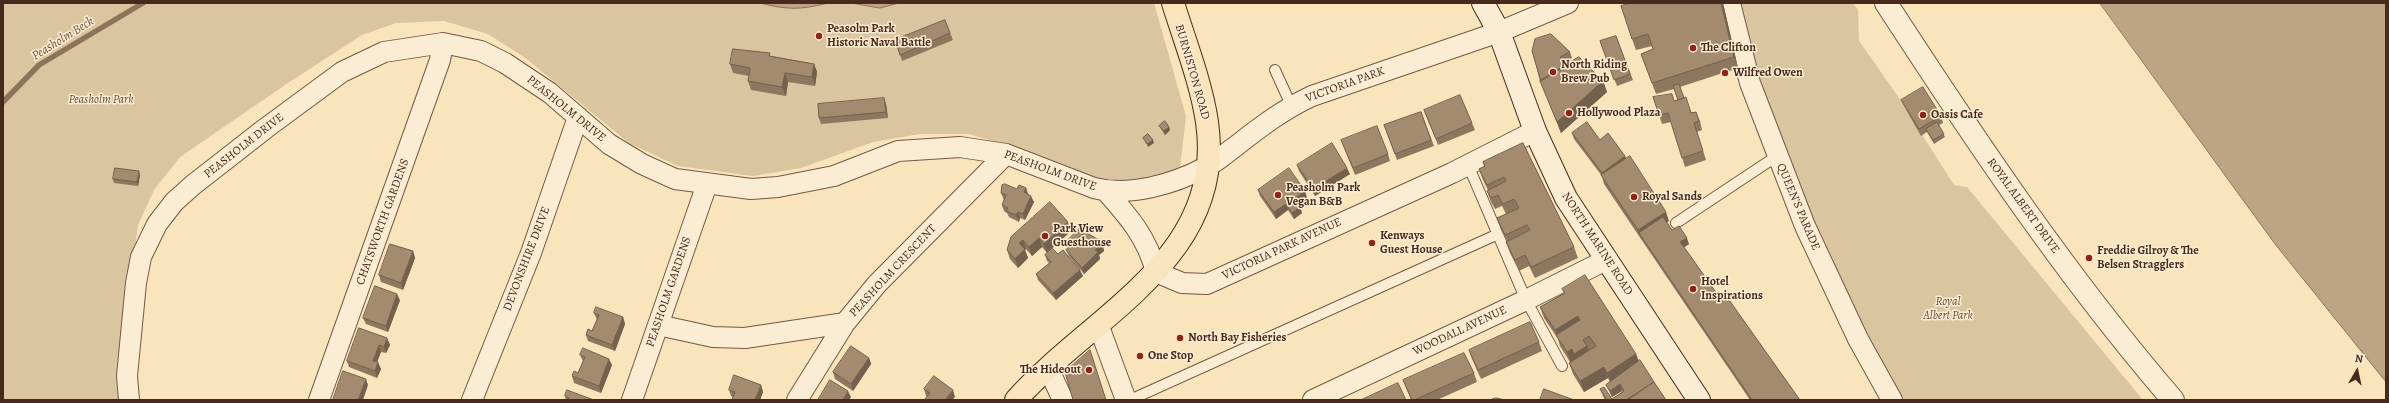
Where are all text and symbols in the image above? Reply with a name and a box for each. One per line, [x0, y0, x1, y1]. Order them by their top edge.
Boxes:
water label: Peasholm Beck [29, 14, 97, 64]
place label: Peasolm Park Historic Naval Battle [827, 22, 931, 50]
street label: BURNISTON ROAD [1171, 23, 1213, 121]
marker: Peasolm Park Historic Naval Battle [814, 31, 824, 41]
place label: The Clifton [1701, 41, 1756, 55]
marker: The Clifton [1688, 43, 1698, 53]
place label: North Riding Brew Pub [1561, 58, 1627, 86]
street label: VICTORIA PARK [1304, 64, 1386, 106]
place label: Wilfred Owen [1733, 66, 1803, 80]
marker: North Riding Brew Pub [1548, 67, 1558, 77]
marker: Wilfred Owen [1720, 68, 1730, 78]
street label: PEASHOLM DRIVE [524, 73, 608, 145]
park label: Peasholm Park [68, 93, 134, 107]
place label: Hollywood Plaza [1577, 106, 1661, 120]
marker: Hollywood Plaza [1564, 108, 1574, 118]
place label: Oasis Cafe [1931, 108, 1983, 122]
street label: PEASHOLM DRIVE [201, 110, 287, 182]
marker: Oasis Cafe [1918, 110, 1928, 120]
street label: PEASHOLM DRIVE [1002, 148, 1098, 194]
street label: ROYAL ALBERT DRIVE [1983, 155, 2063, 257]
street label: CHATSWORTH GARDENS [353, 157, 413, 287]
street label: QUEEN'S PARADE [1773, 161, 1823, 253]
place label: Peasholm Park Vegan B&B [1286, 181, 1360, 209]
marker: Peasholm Park Vegan B&B [1273, 190, 1283, 200]
street label: NORTH MARINE ROAD [1558, 190, 1636, 298]
place label: Royal Sands [1642, 190, 1702, 204]
marker: Royal Sands [1629, 192, 1639, 202]
street label: DEVONSHIRE DRIVE [500, 205, 554, 313]
street label: VICTORIA PARK AVENUE [1220, 215, 1344, 283]
street label: PEASHOLM CRESCENT [847, 222, 939, 320]
place label: Park View Guesthouse [1053, 222, 1111, 250]
place label: Kenways Guest House [1380, 229, 1443, 257]
marker: Park View Guesthouse [1040, 231, 1050, 241]
street label: PEASHOLM GARDENS [643, 235, 695, 349]
marker: Kenways Guest House [1367, 238, 1377, 248]
place label: Freddie Gilroy & The Belsen Stragglers [2097, 244, 2199, 272]
marker: Freddie Gilroy & The Belsen Stragglers [2084, 253, 2094, 263]
place label: Hotel Inspirations [1701, 275, 1763, 303]
marker: Hotel Inspirations [1688, 284, 1698, 294]
park label: Royal Albert Park [1923, 295, 1973, 323]
street label: WOODALL AVENUE [1411, 303, 1509, 359]
place label: North Bay Fisheries [1188, 331, 1286, 345]
marker: North Bay Fisheries [1175, 333, 1185, 343]
place label: One Stop [1148, 349, 1194, 363]
marker: One Stop [1135, 351, 1145, 361]
north arrow [2337, 351, 2377, 391]
text: N [2354, 351, 2364, 367]
place label: The Hideout [1020, 363, 1081, 377]
marker: The Hideout [1084, 365, 1094, 375]

